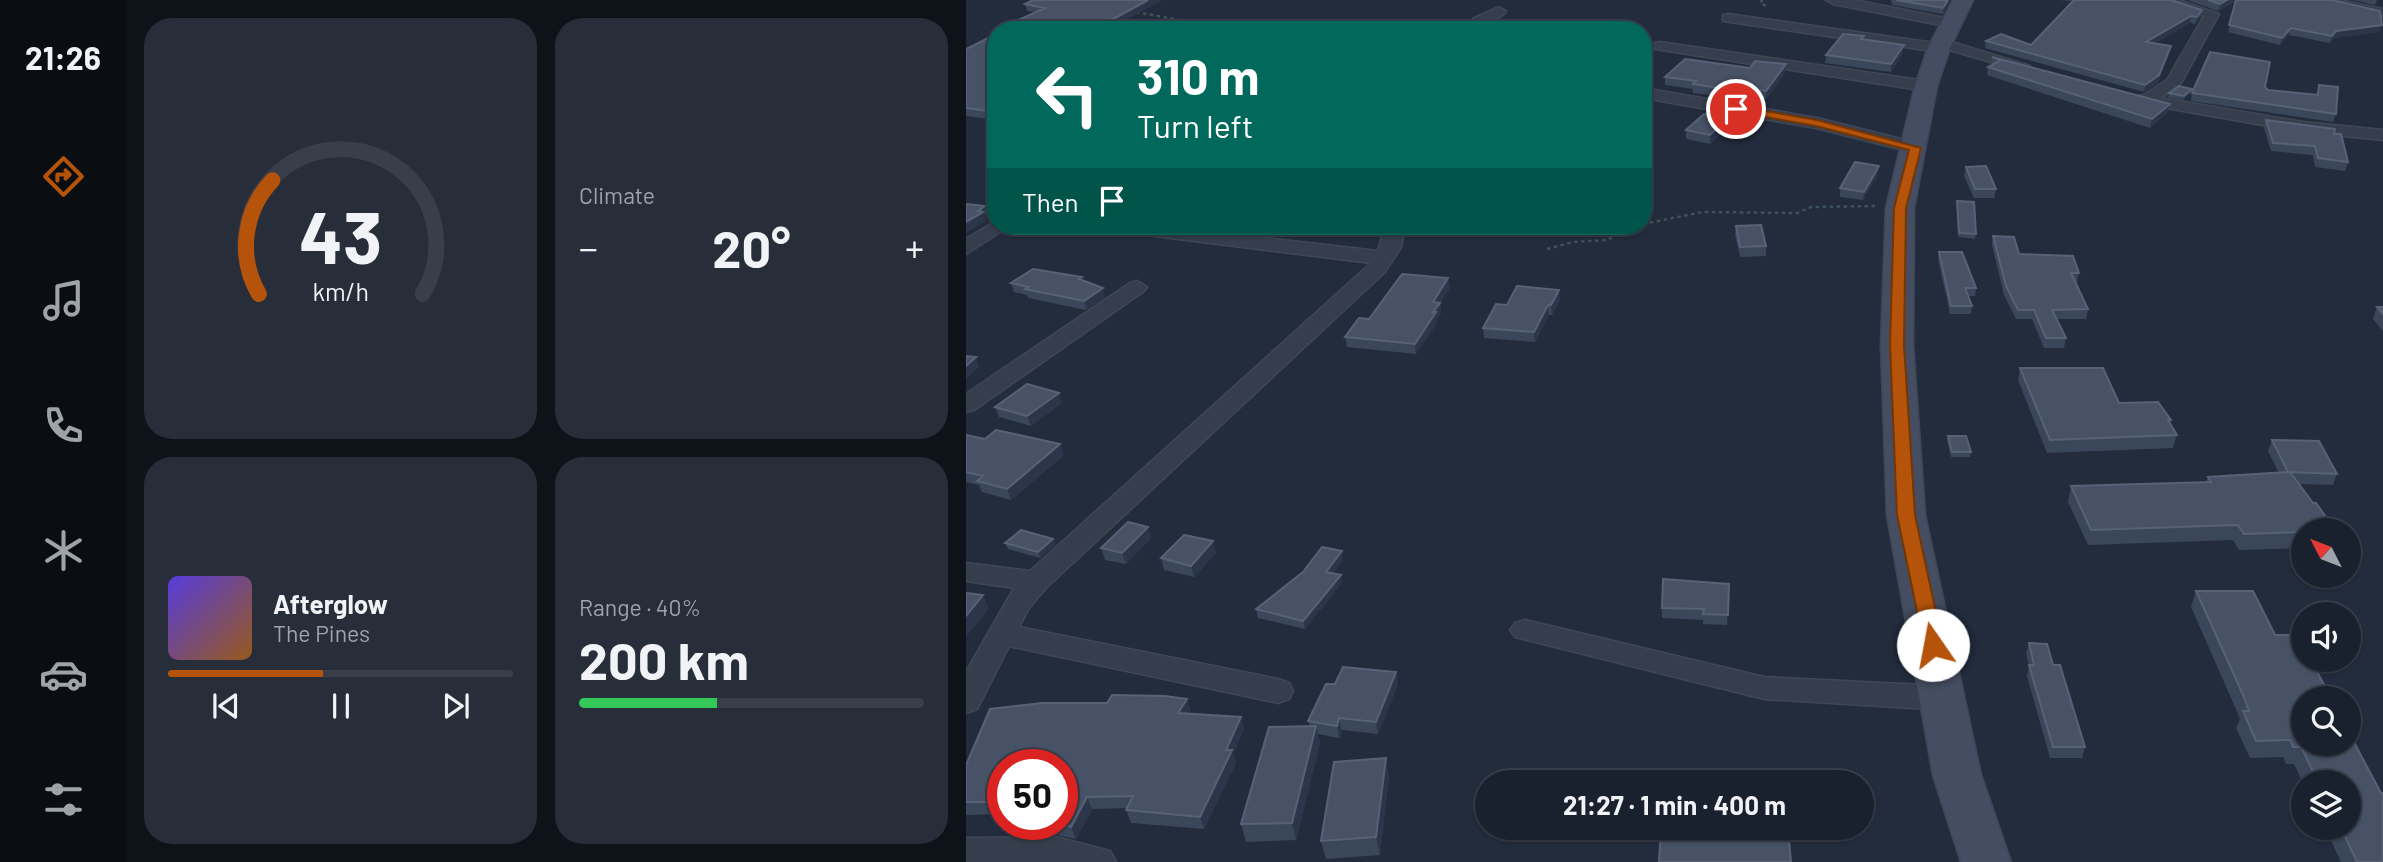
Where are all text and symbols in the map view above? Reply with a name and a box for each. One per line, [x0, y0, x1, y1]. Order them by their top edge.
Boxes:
text: 21:26 [25, 38, 101, 76]
text: 310 m [1137, 46, 1259, 105]
icon: left [1022, 49, 1113, 140]
pin [1706, 79, 1766, 139]
icon: arrive [1717, 90, 1755, 128]
text: Turn left [1137, 106, 1254, 144]
icon: directions [39, 152, 88, 201]
text: Climate [579, 181, 655, 209]
icon: arrive [1093, 182, 1131, 220]
text: Then [1022, 186, 1079, 217]
text: 43 [299, 192, 382, 280]
text: 20° [712, 216, 791, 278]
text: − [579, 224, 598, 270]
text: + [905, 224, 924, 270]
icon: music [39, 276, 88, 325]
text: km/h [312, 276, 369, 306]
icon: phone [39, 401, 88, 450]
north arrow [2291, 518, 2361, 588]
map controls [2291, 518, 2361, 840]
icon: climate [39, 526, 88, 575]
text: Afterglow [273, 588, 388, 619]
text: Range · 40% [579, 593, 701, 621]
button: sound [2291, 602, 2361, 672]
position arrow [1896, 608, 1970, 682]
text: The Pines [273, 619, 370, 647]
text: 200 km [579, 628, 749, 690]
icon: car [39, 650, 88, 699]
button: search [2291, 686, 2361, 756]
icon: previous [207, 687, 245, 725]
icon: pause [322, 687, 360, 725]
icon: next [437, 687, 475, 725]
speed limit sign: 50 [987, 749, 1078, 840]
button: layers [2291, 770, 2361, 840]
icon: filters [39, 775, 88, 824]
text: 21:27 · 1 min · 400 m [1563, 789, 1786, 820]

